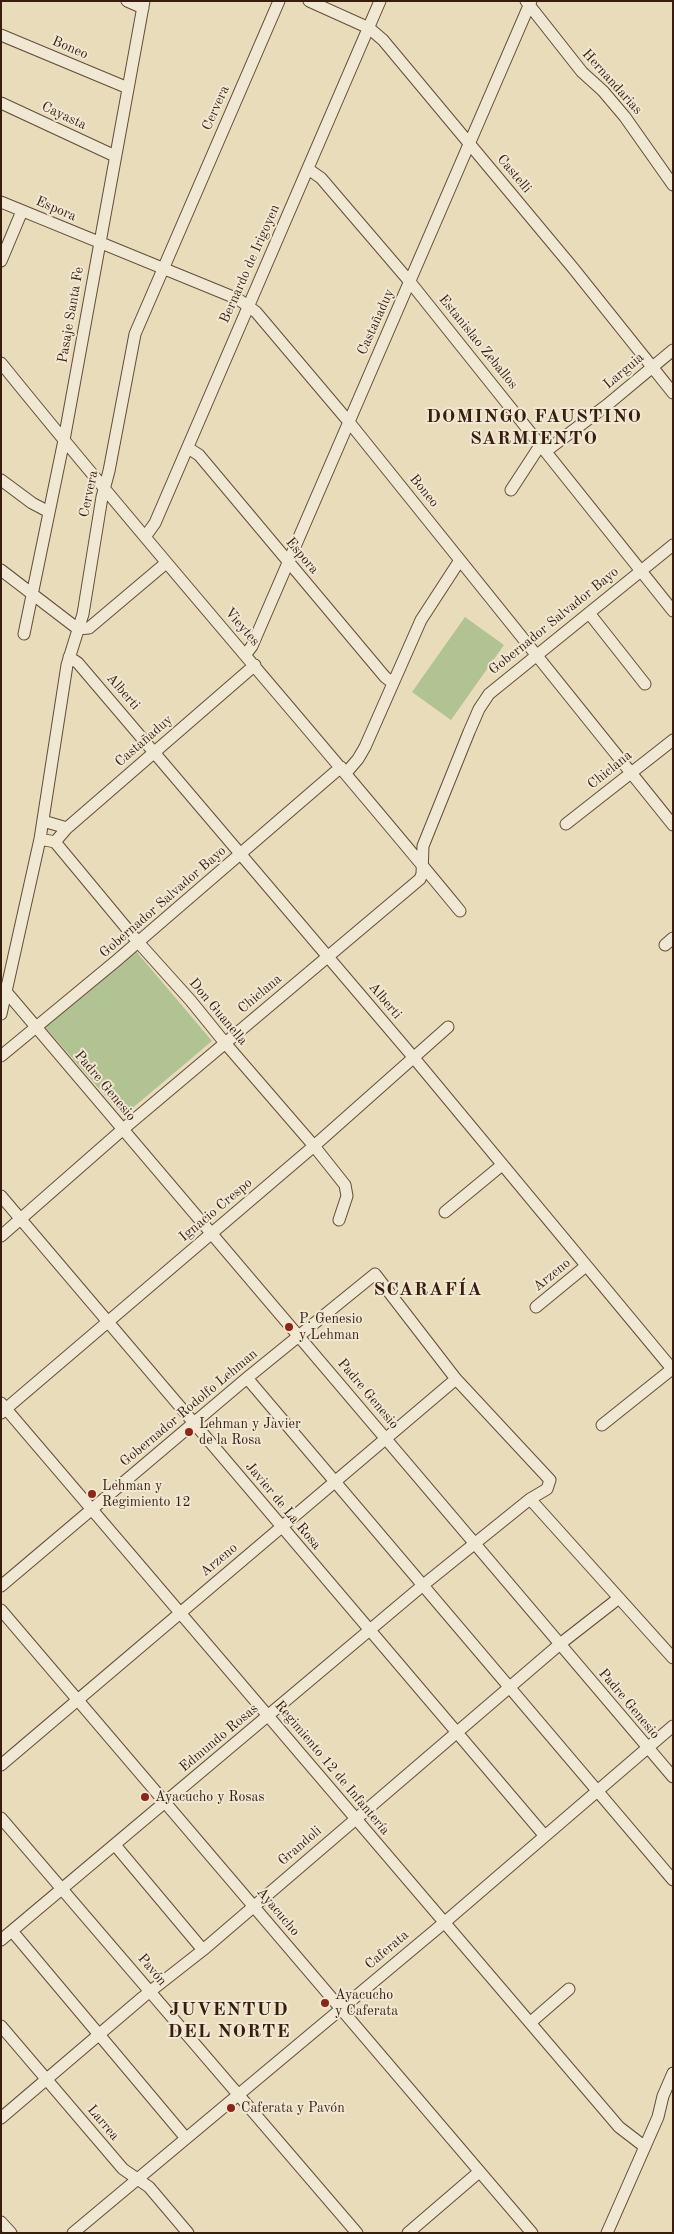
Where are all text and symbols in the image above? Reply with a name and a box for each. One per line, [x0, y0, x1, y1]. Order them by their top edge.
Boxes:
street label: Boneo [49, 33, 91, 63]
street label: Hernandarias [578, 46, 646, 118]
street label: Cervera [199, 83, 233, 133]
street label: Cayasta [39, 98, 89, 134]
street label: Castelli [493, 151, 535, 197]
street label: Espora [33, 193, 79, 225]
street label: Bernardo de Irigoyen [216, 202, 284, 326]
street label: Pasaje Santa Fe [54, 266, 88, 364]
street label: Castañaduy [354, 286, 398, 358]
street label: Estanislao Zeballos [435, 291, 521, 393]
street label: Larguia [600, 349, 648, 393]
district label: DOMINGO FAUSTINO SARMIENTO [424, 406, 644, 450]
street label: Cervera [76, 469, 102, 519]
street label: Boneo [406, 471, 442, 511]
street label: Espora [282, 534, 322, 578]
street label: Gobernador Salvador Bayo [486, 564, 622, 678]
street label: Vieytes [221, 604, 263, 650]
street label: Alberti [103, 670, 143, 714]
street label: Castañaduy [112, 711, 176, 771]
street label: Chiclana [584, 747, 636, 793]
street label: Gobernador Salvador Bayo [96, 843, 230, 961]
street label: Chiclana [235, 971, 285, 1017]
street label: Don Guanella [185, 975, 251, 1049]
street label: Alberti [365, 979, 405, 1023]
street label: Padre Genesio [71, 1047, 139, 1125]
street label: Ignacio Crespo [176, 1175, 256, 1245]
street label: Arzeno [530, 1255, 574, 1295]
district label: SCARAFÍA [372, 1279, 484, 1301]
place label: P. Genesio y Lehman [299, 1311, 362, 1344]
marker: P. Genesio y Lehman [283, 1321, 295, 1333]
street label: Gobernador Rodolfo Lehman [117, 1346, 261, 1470]
street label: Padre Genesio [334, 1355, 402, 1433]
place label: Lehman y Javier de la Rosa [199, 1416, 301, 1448]
marker: Lehman y Javier de la Rosa [183, 1426, 195, 1438]
street label: Javier de La Rosa [241, 1459, 325, 1553]
place label: Lehman y Regimiento 12 [102, 1478, 191, 1510]
marker: Lehman y Regimiento 12 [86, 1488, 98, 1500]
street label: Arzeno [197, 1540, 241, 1580]
street label: Padre Genesio [595, 1665, 663, 1743]
street label: Regimiento 12 de Infantería [271, 1697, 393, 1839]
street label: Edmundo Rosas [176, 1700, 262, 1776]
place label: Ayacucho y Rosas [155, 1789, 265, 1805]
marker: Ayacucho y Rosas [139, 1791, 151, 1803]
street label: Grandoli [275, 1823, 325, 1869]
street label: Ayacucho [253, 1884, 303, 1940]
street label: Caferata [362, 1927, 412, 1973]
street label: Pavón [134, 1951, 170, 1989]
place label: Ayacucho y Caferata [335, 1987, 398, 2020]
marker: Ayacucho y Caferata [319, 1997, 331, 2009]
district label: JUVENTUD DEL NORTE [166, 1999, 292, 2043]
place label: Caferata y Pavón [241, 2100, 345, 2116]
street label: Larrea [83, 2102, 123, 2144]
marker: Caferata y Pavón [225, 2102, 237, 2114]

